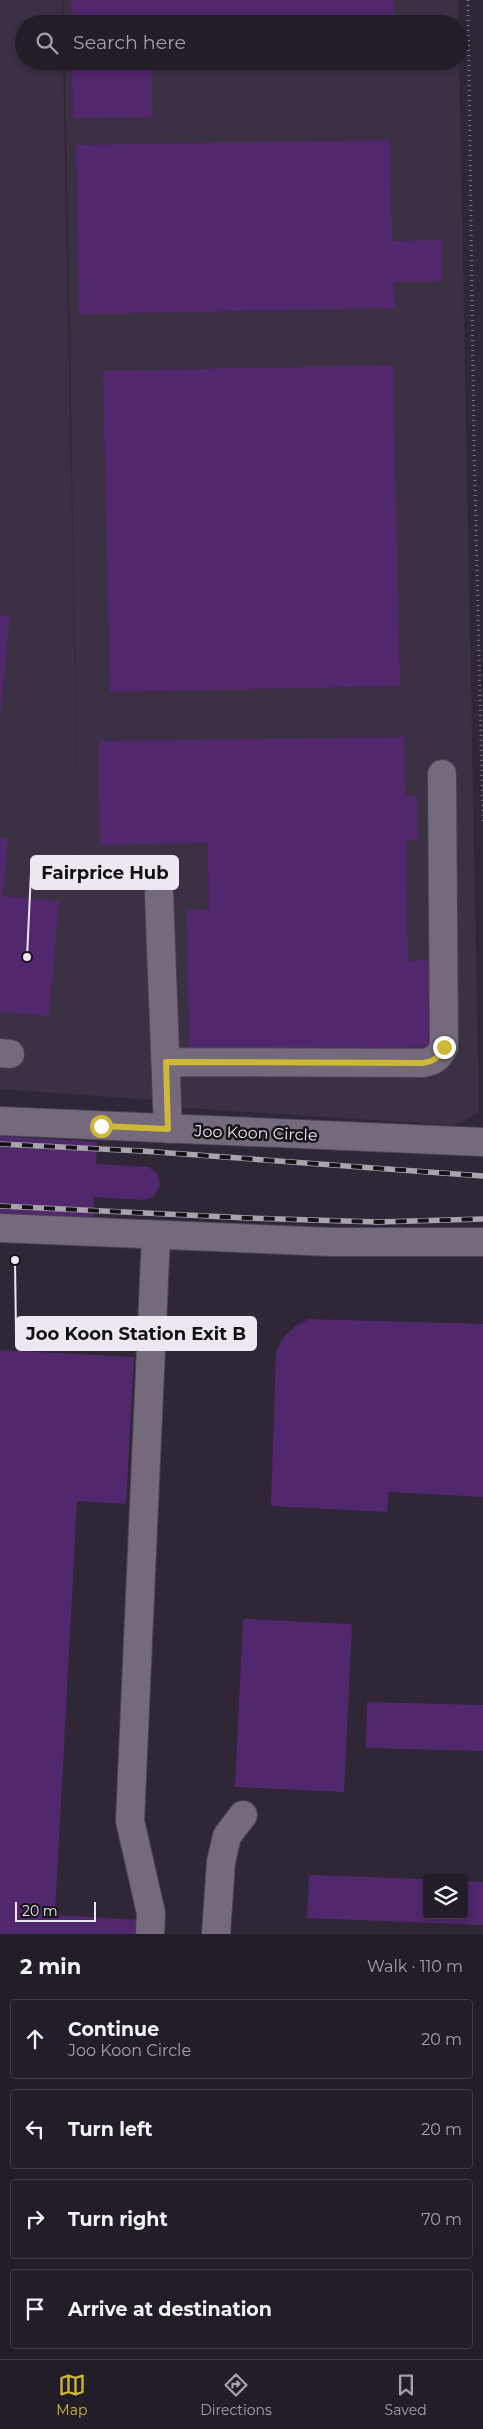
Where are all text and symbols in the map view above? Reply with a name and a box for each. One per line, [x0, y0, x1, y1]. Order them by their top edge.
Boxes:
search box [15, 15, 468, 70]
icon: search [33, 29, 61, 57]
text: Search here [73, 31, 186, 54]
callout: Fairprice Hub [31, 856, 178, 889]
text: Fairprice Hub [41, 862, 169, 884]
route end [433, 1036, 456, 1059]
route start [90, 1115, 113, 1138]
street label: Joo Koon Circle [193, 1121, 318, 1145]
callout: Joo Koon Station Exit B [16, 1317, 256, 1350]
text: Joo Koon Station Exit B [25, 1323, 246, 1345]
map controls [423, 1874, 468, 1919]
button: layers [423, 1874, 468, 1919]
scale bar [15, 1899, 96, 1922]
text: 20 m [22, 1902, 58, 1920]
text: 2 min [20, 1954, 81, 1979]
text: Walk · 110 m [367, 1957, 463, 1976]
text: Continue [68, 2018, 159, 2041]
icon: ahead [21, 2025, 49, 2053]
text: 20 m [421, 2030, 462, 2049]
text: Joo Koon Circle [68, 2041, 191, 2060]
icon: left [21, 2115, 49, 2143]
text: Turn left [68, 2118, 153, 2141]
text: 20 m [421, 2120, 462, 2139]
icon: right [21, 2205, 49, 2233]
text: Turn right [68, 2208, 168, 2231]
text: 70 m [421, 2210, 462, 2229]
icon: arrive [21, 2295, 49, 2323]
text: Arrive at destination [68, 2298, 272, 2321]
tab: Map [56, 2371, 87, 2419]
tab: Directions [200, 2371, 272, 2419]
tab: Saved [385, 2371, 427, 2419]

